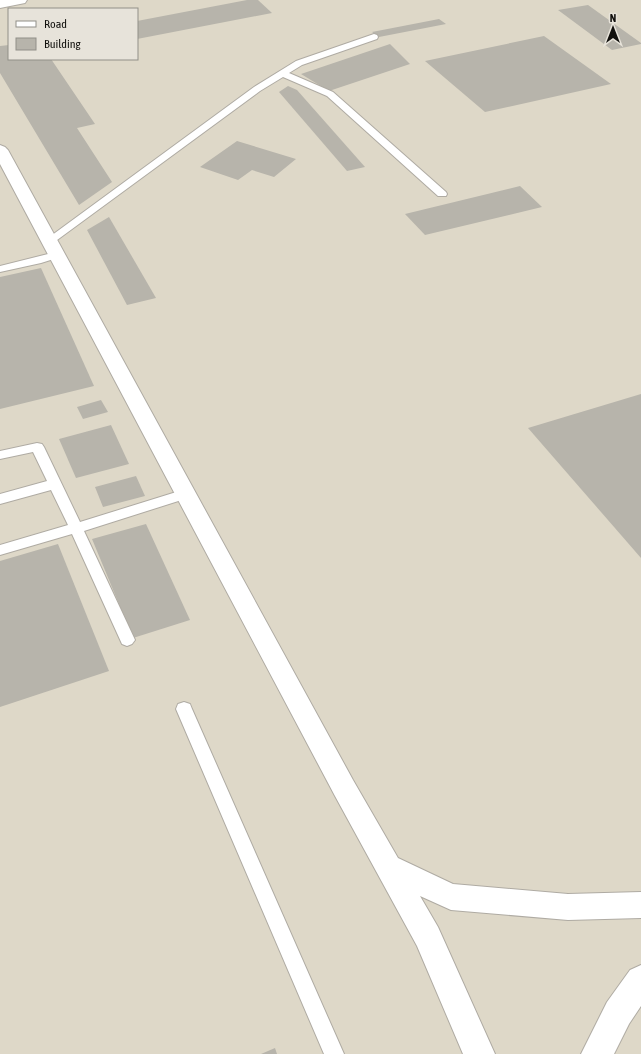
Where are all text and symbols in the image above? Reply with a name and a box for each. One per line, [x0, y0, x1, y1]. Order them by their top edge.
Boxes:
legend [8, 8, 138, 60]
north arrow [593, 8, 633, 48]
text: N [610, 12, 616, 24]
text: Road [44, 17, 67, 31]
text: Building [44, 37, 82, 51]

